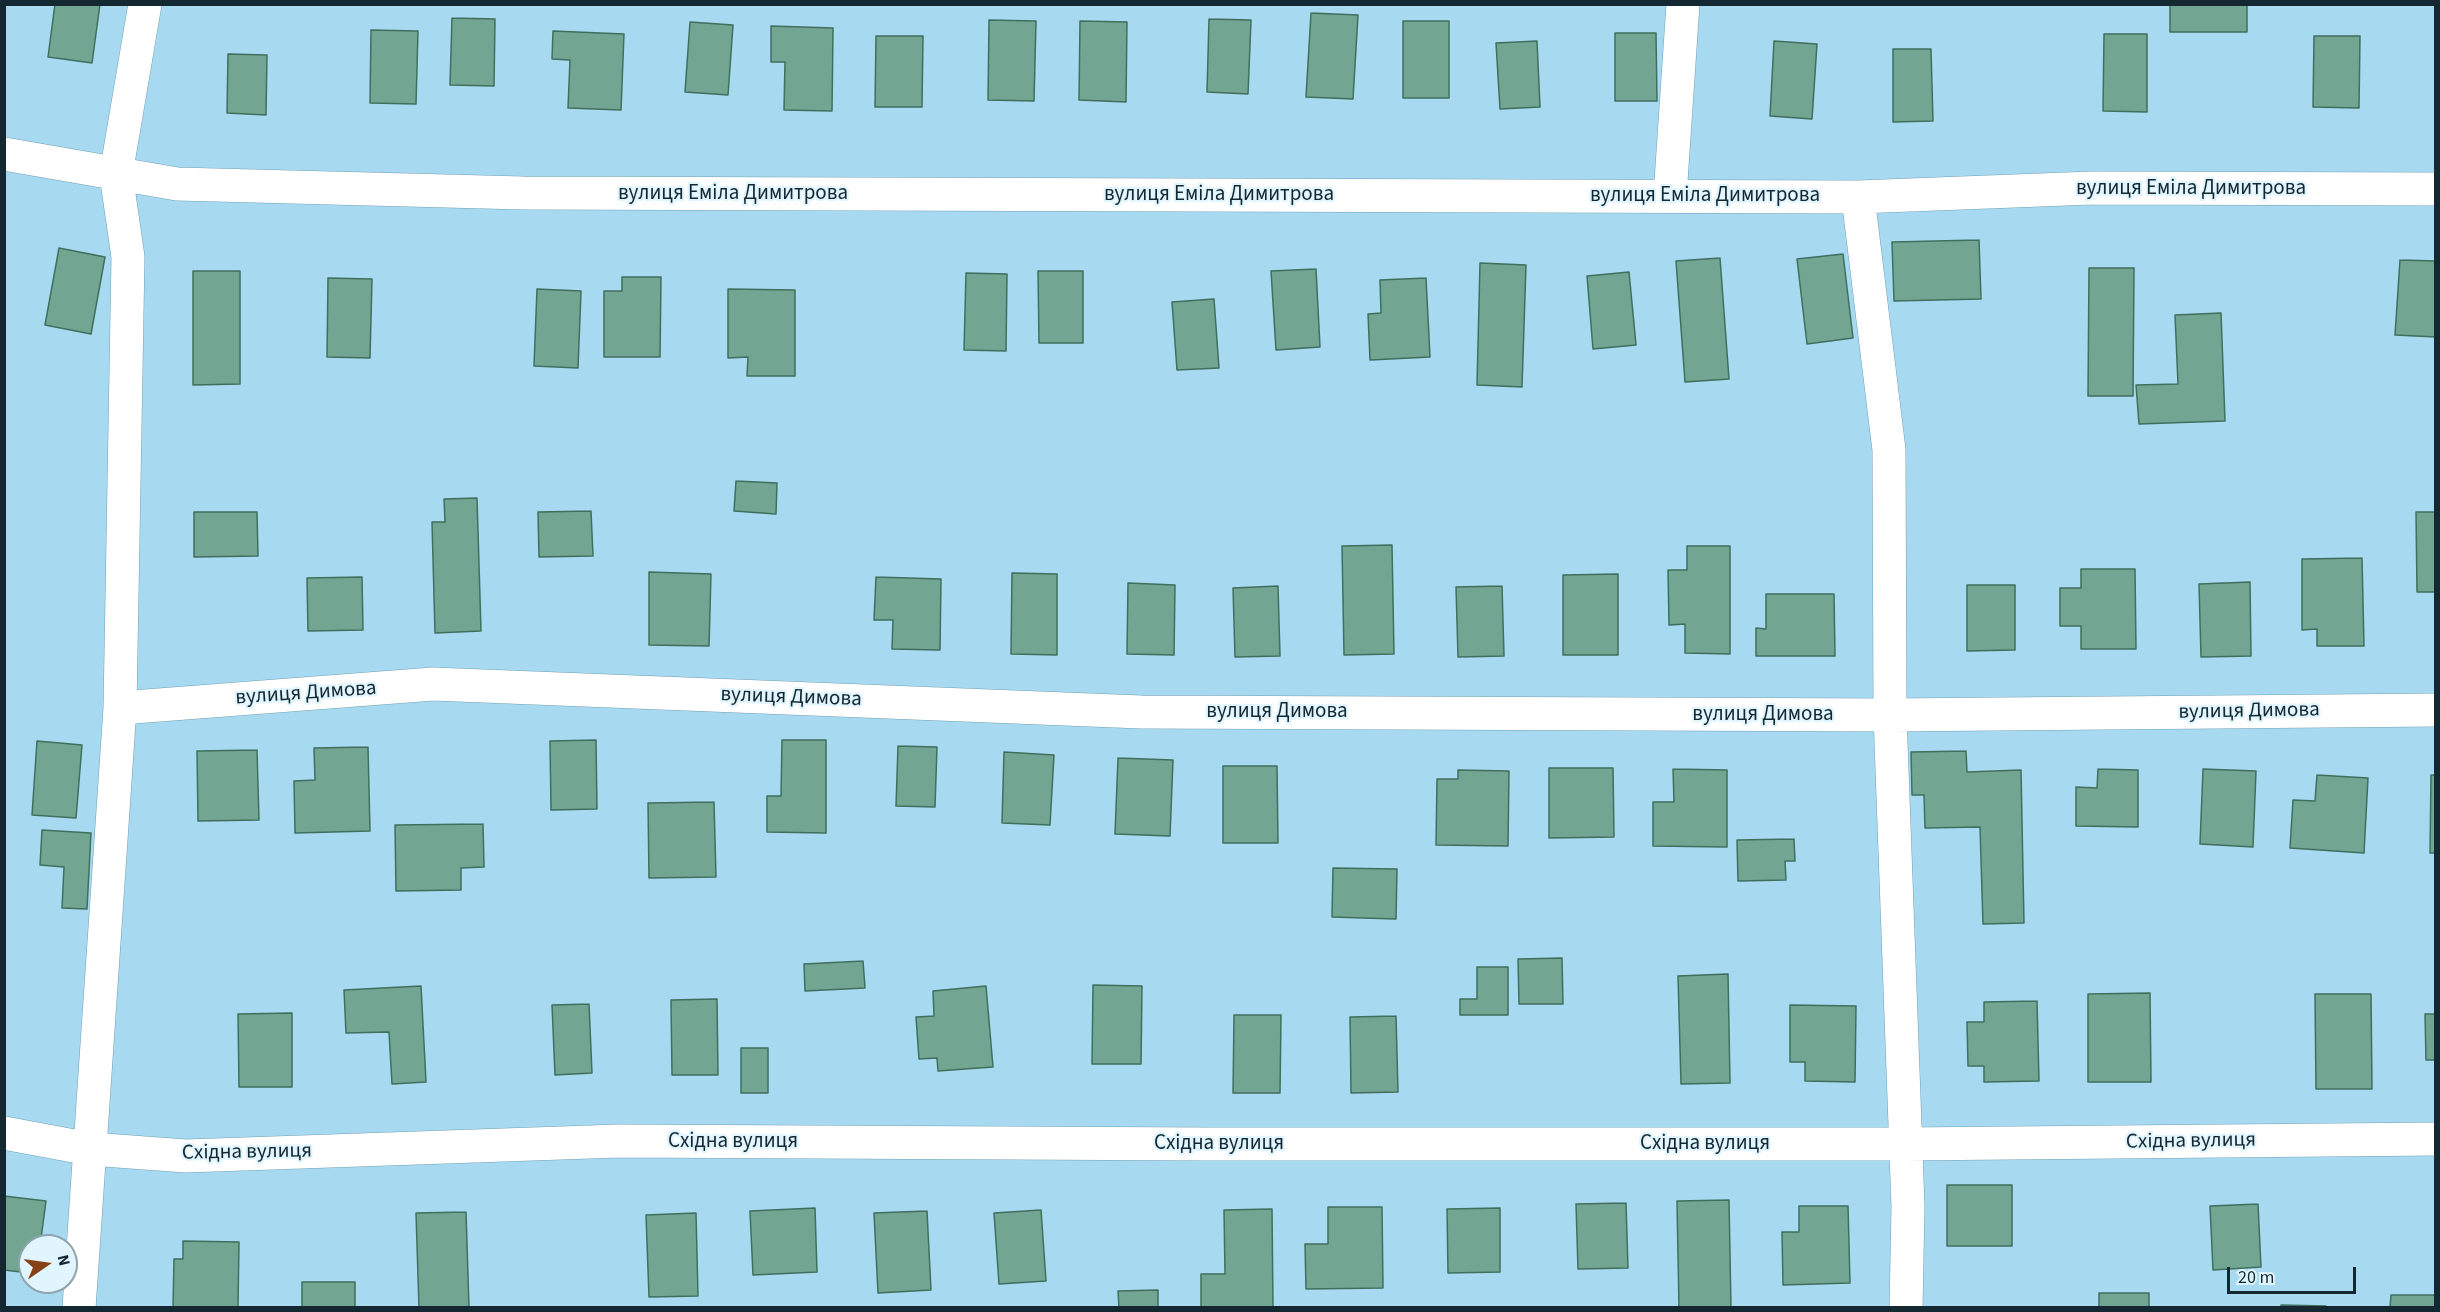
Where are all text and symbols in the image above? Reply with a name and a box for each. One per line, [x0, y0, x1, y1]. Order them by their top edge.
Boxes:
street label: вулиця Еміла Димитрова [2076, 176, 2306, 202]
street label: вулиця Еміла Димитрова [618, 181, 848, 207]
street label: вулиця Еміла Димитрова [1104, 182, 1334, 208]
street label: вулиця Еміла Димитрова [1590, 183, 1820, 209]
street label: вулиця Димова [235, 677, 377, 711]
street label: вулиця Димова [720, 683, 862, 713]
street label: вулиця Димова [2178, 698, 2320, 726]
street label: вулиця Димова [1206, 699, 1348, 725]
street label: вулиця Димова [1692, 702, 1834, 728]
street label: Східна вулиця [2126, 1128, 2256, 1156]
street label: Східна вулиця [668, 1129, 798, 1155]
street label: Східна вулиця [1154, 1131, 1284, 1157]
street label: Східна вулиця [1640, 1131, 1770, 1157]
street label: Східна вулиця [182, 1139, 312, 1167]
north arrow [18, 1234, 78, 1294]
text: N [52, 1253, 76, 1268]
scale bar [2230, 1255, 2359, 1293]
text: 20 m [2238, 1265, 2274, 1290]

